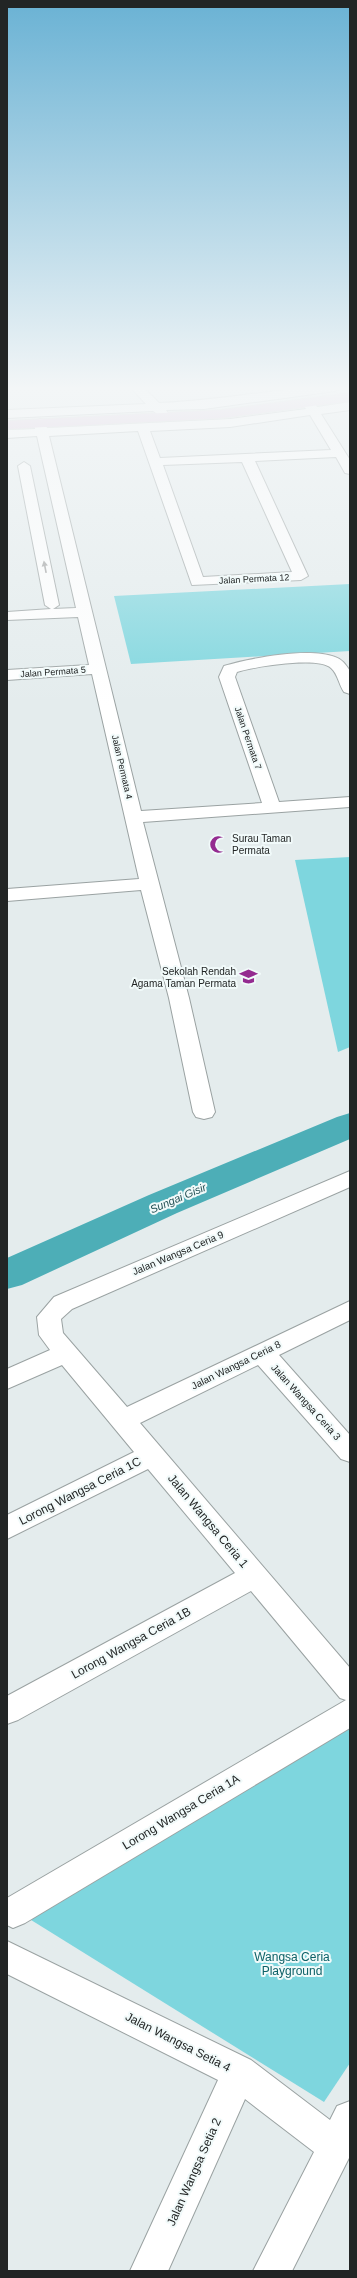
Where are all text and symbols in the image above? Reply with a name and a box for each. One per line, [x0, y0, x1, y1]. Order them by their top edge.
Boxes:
one-way arrow [41, 561, 47, 573]
street label: Jalan Permata 12 [219, 572, 289, 586]
street label: Jalan Permata 5 [20, 665, 86, 679]
street label: Jalan Permata 7 [233, 705, 263, 771]
street label: Jalan Permata 4 [110, 734, 134, 800]
place label: Surau Taman Permata [232, 833, 291, 856]
mosque icon: Surau Taman Permata [209, 834, 229, 854]
place label: Sekolah Rendah Agama Taman Permata [131, 966, 236, 989]
school or university icon: Sekolah Rendah Agama Taman Permata [239, 967, 259, 987]
water label: Sungai Gisir [148, 1180, 209, 1215]
street label: Jalan Wangsa Ceria 9 [131, 1229, 226, 1277]
street label: Jalan Wangsa Ceria 8 [190, 1338, 283, 1391]
street label: Jalan Wangsa Ceria 3 [269, 1362, 343, 1442]
street label: Lorong Wangsa Ceria 1C [17, 1454, 144, 1528]
street label: Jalan Wangsa Ceria 1 [165, 1471, 251, 1571]
street label: Lorong Wangsa Ceria 1B [69, 1604, 193, 1682]
street label: Lorong Wangsa Ceria 1A [120, 1771, 242, 1853]
park label: Wangsa Ceria Playground [254, 1950, 330, 1978]
street label: Jalan Wangsa Setia 4 [123, 2009, 233, 2075]
street label: Jalan Wangsa Setia 2 [164, 2116, 224, 2228]

